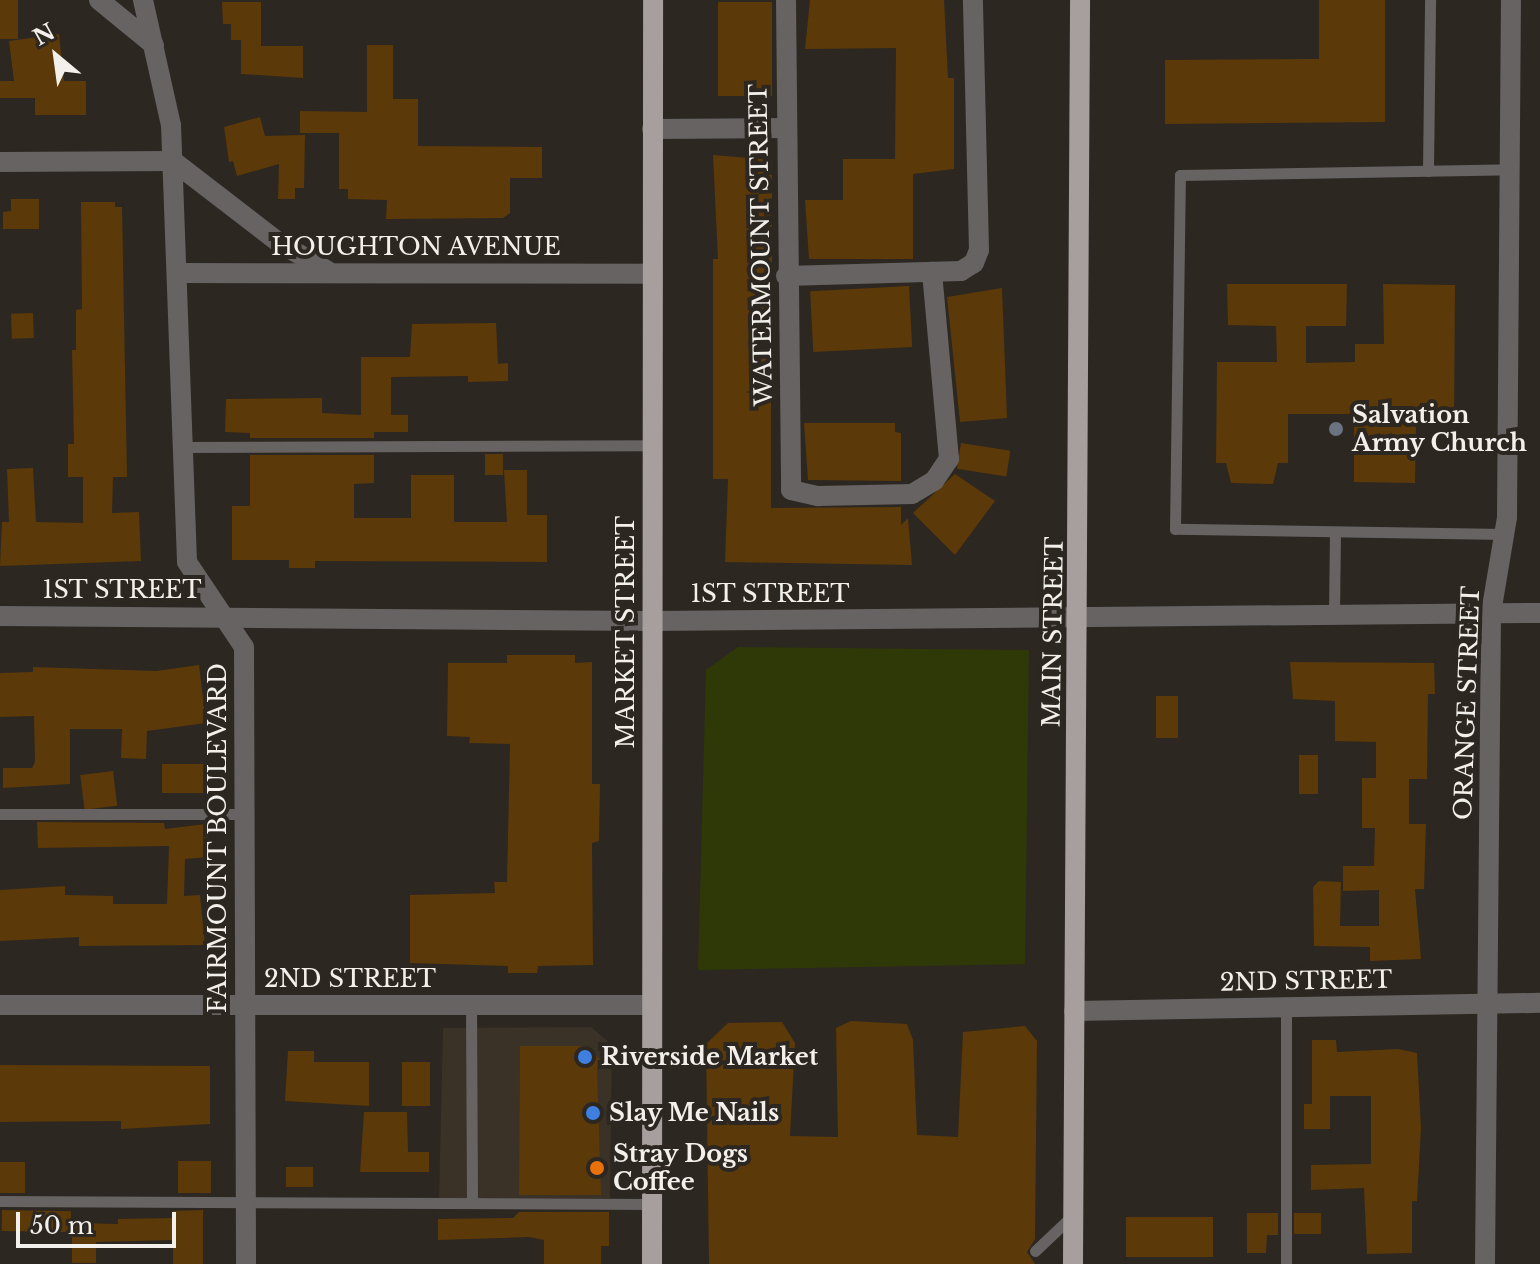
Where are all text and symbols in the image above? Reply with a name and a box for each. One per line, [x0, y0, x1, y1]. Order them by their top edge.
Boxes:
north arrow [16, 16, 96, 96]
text: N [29, 18, 60, 51]
street label: WATERMOUNT STREET [744, 83, 778, 407]
street label: HOUGHTON AVENUE [271, 233, 561, 261]
place label: Salvation Army Church [1352, 401, 1528, 457]
marker: Salvation Army Church [1327, 420, 1345, 438]
street label: MARKET STREET [612, 515, 640, 749]
street label: MAIN STREET [1037, 536, 1069, 728]
street label: 1ST STREET [42, 576, 202, 604]
street label: 1ST STREET [690, 580, 850, 608]
street label: ORANGE STREET [1449, 586, 1485, 820]
street label: FAIRMOUNT BOULEVARD [204, 663, 232, 1013]
street label: 2ND STREET [264, 965, 436, 993]
street label: 2ND STREET [1220, 965, 1392, 997]
place label: Riverside Market [601, 1043, 818, 1071]
marker: Riverside Market [576, 1048, 594, 1066]
place label: Slay Me Nails [609, 1099, 780, 1127]
marker: Slay Me Nails [584, 1104, 602, 1122]
place label: Stray Dogs Coffee [613, 1140, 749, 1196]
marker: Stray Dogs Coffee [588, 1159, 606, 1177]
scale bar [20, 1196, 180, 1246]
text: 50 m [30, 1211, 93, 1240]

